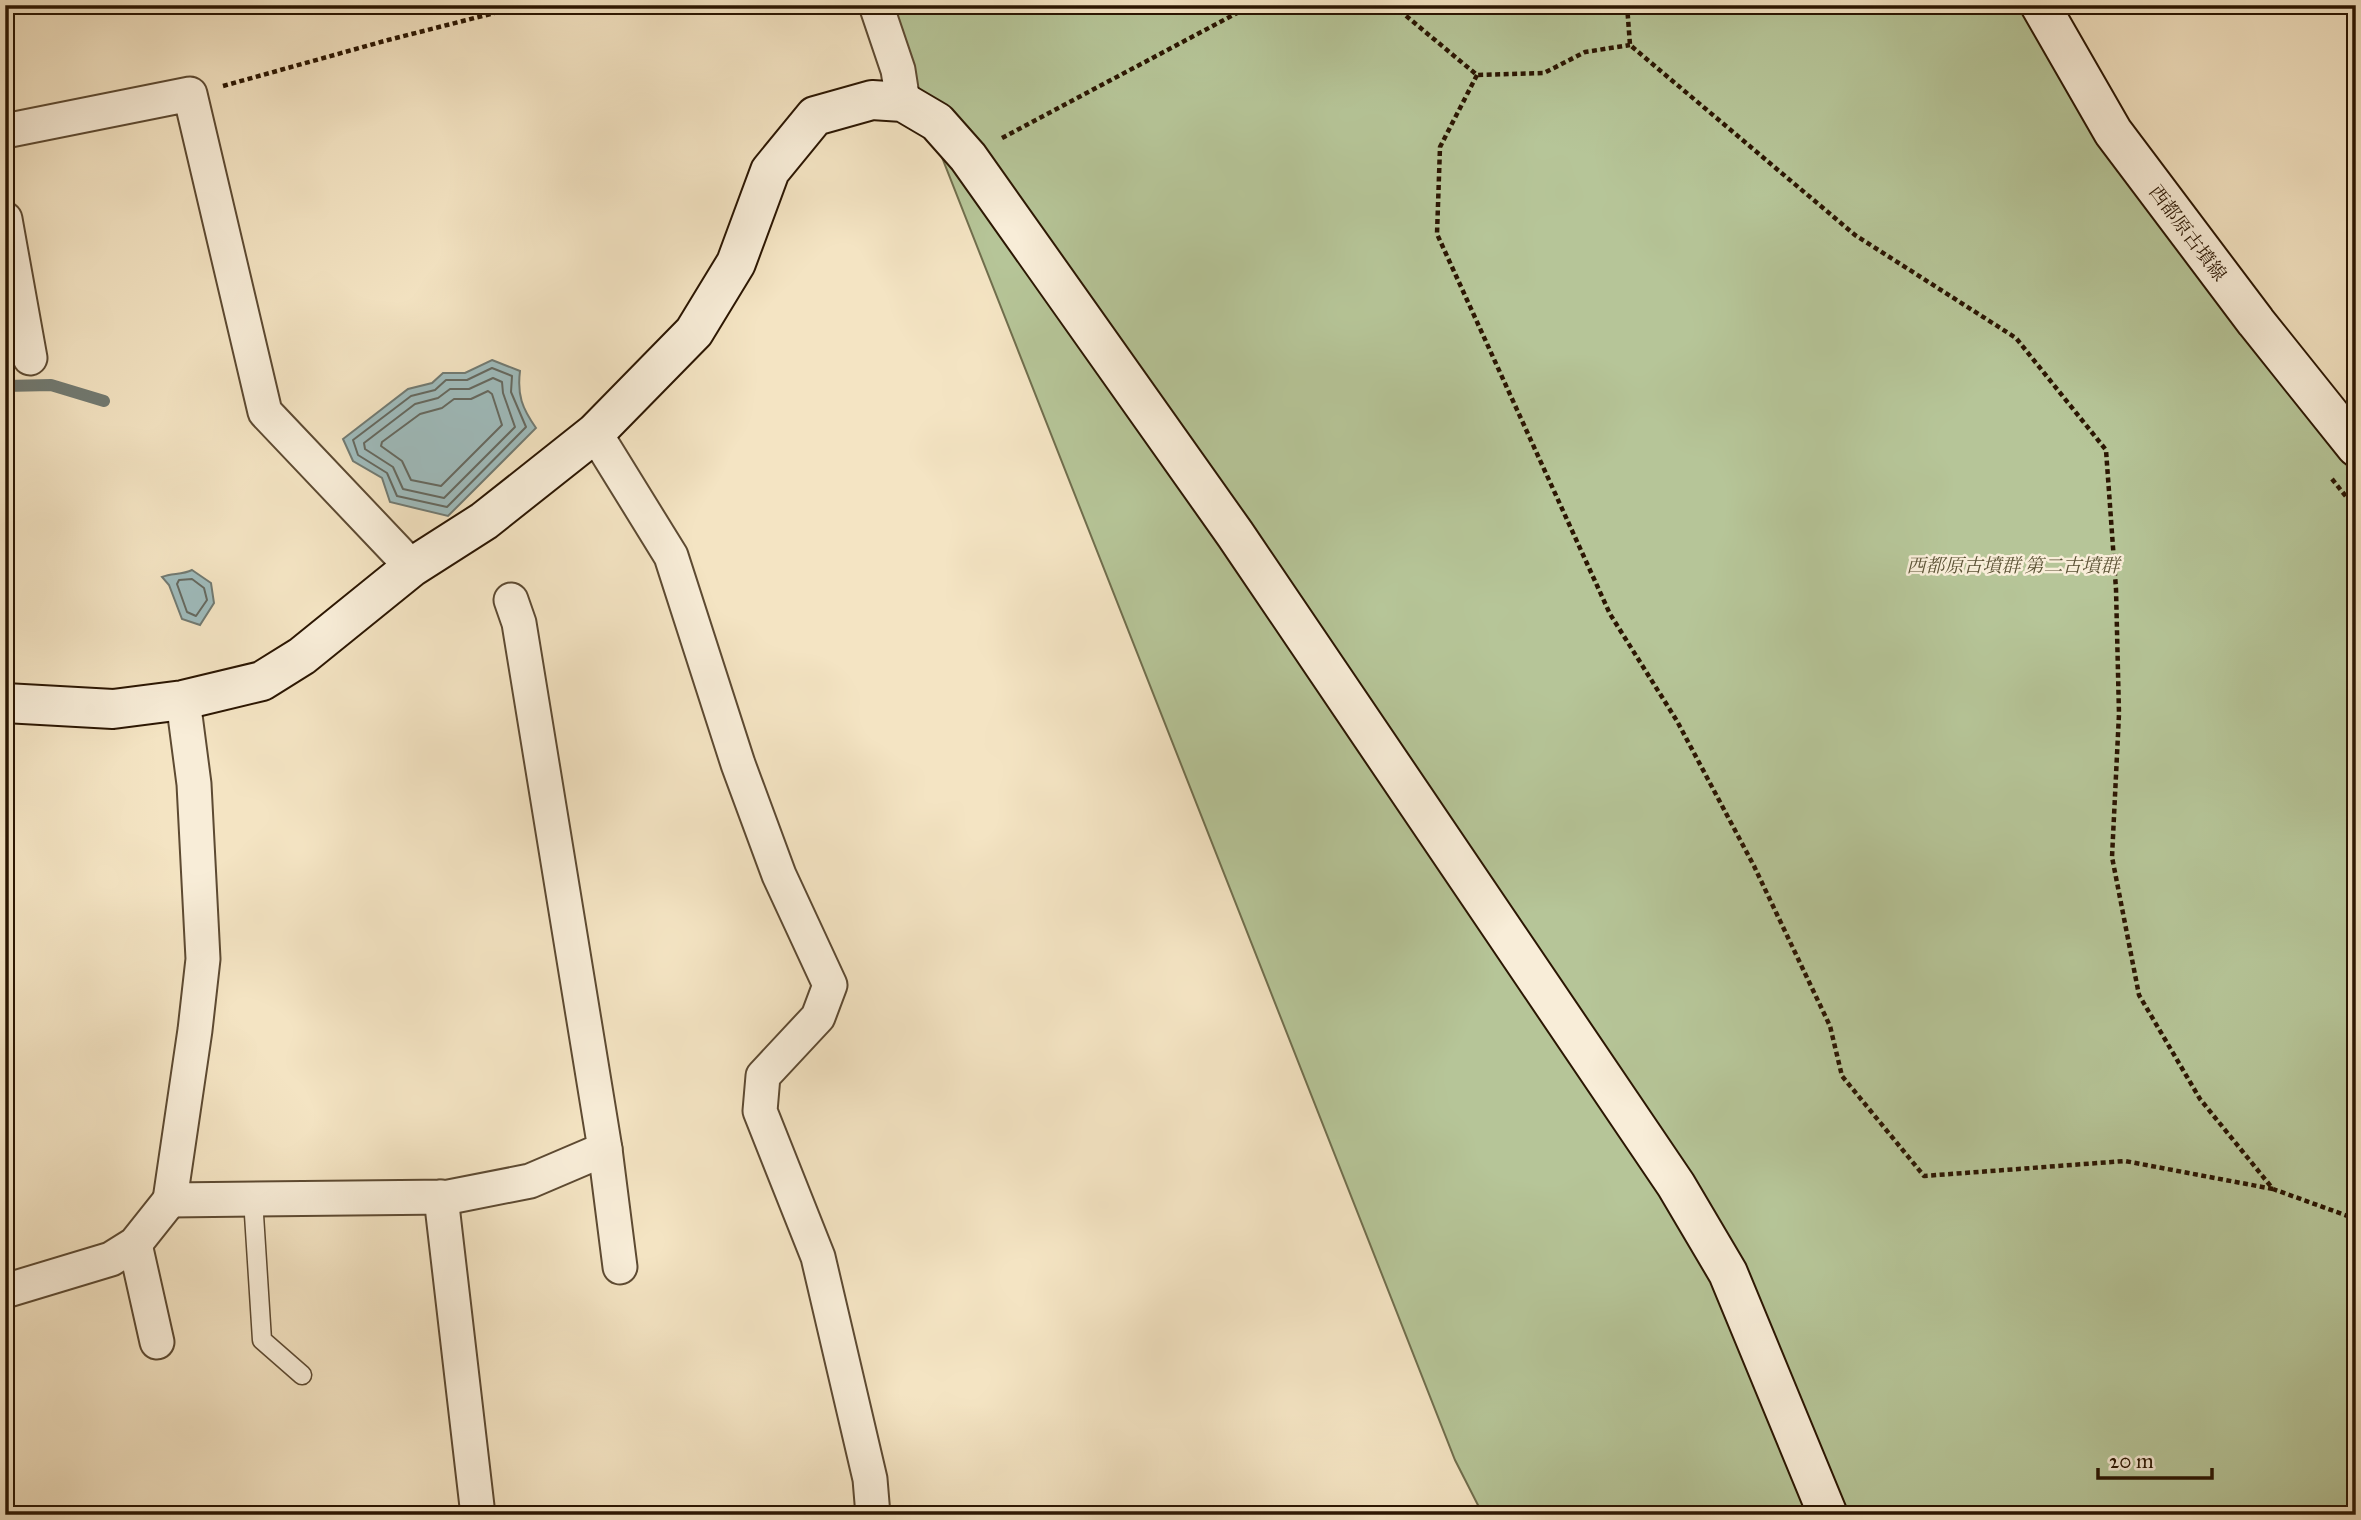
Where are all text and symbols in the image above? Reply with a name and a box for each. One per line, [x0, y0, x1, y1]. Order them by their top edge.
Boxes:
street label: 西都原古墳線 [2145, 181, 2231, 285]
park label: 西都原古墳群 第二古墳群 [1906, 554, 2123, 577]
scale bar [2098, 1436, 2212, 1480]
text: 20 m [2109, 1448, 2154, 1474]

